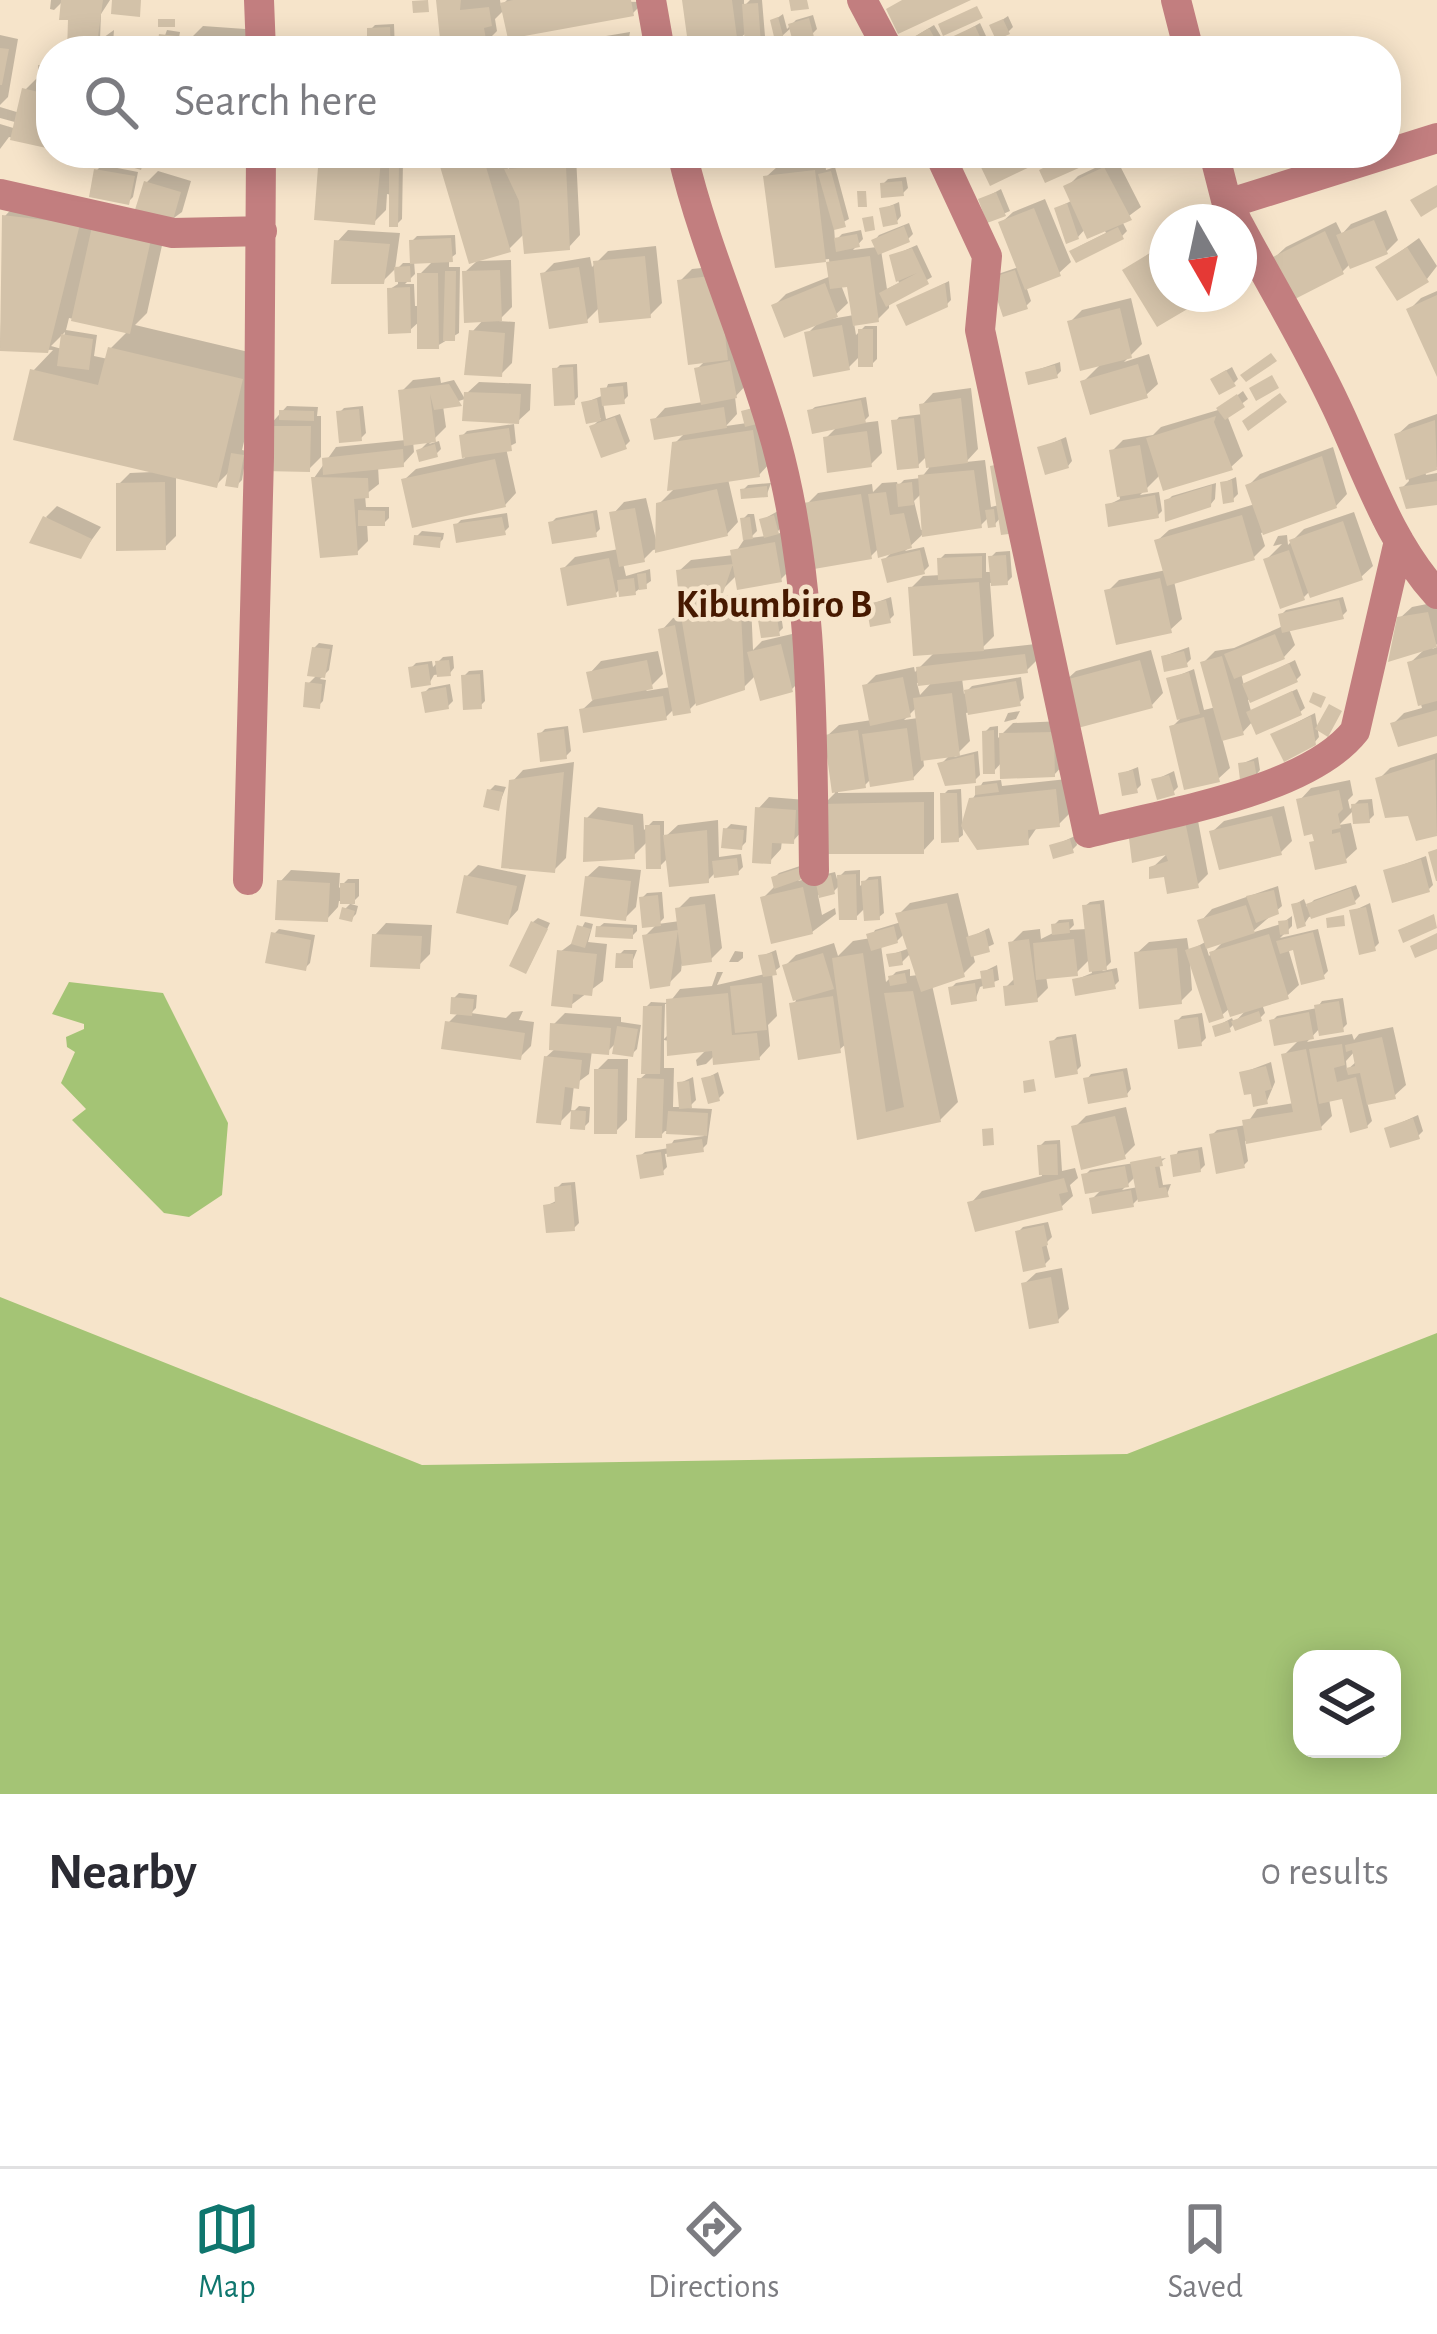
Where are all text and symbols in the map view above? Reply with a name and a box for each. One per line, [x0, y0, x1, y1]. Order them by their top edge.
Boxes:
search box [36, 36, 1401, 168]
icon: search [78, 69, 144, 135]
text: Search here [174, 79, 377, 124]
north arrow [1149, 204, 1257, 312]
district label: Kibumbiro B [676, 586, 872, 625]
map controls [1293, 1650, 1401, 1758]
button: layers [1293, 1650, 1401, 1758]
text: Nearby [48, 1847, 197, 1898]
text: 0 results [1261, 1853, 1389, 1892]
tab: Map [194, 2196, 260, 2308]
tab: Directions [648, 2196, 779, 2308]
tab: Saved [1167, 2196, 1243, 2308]

